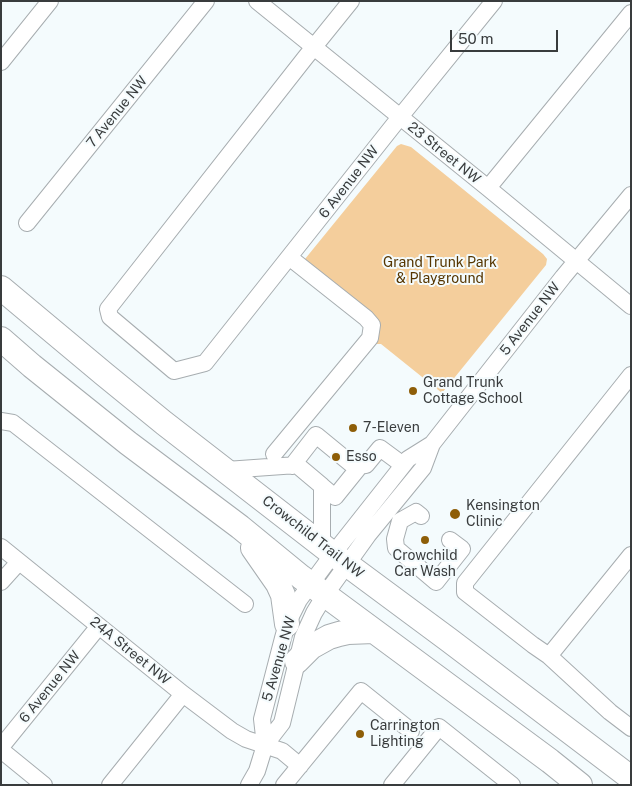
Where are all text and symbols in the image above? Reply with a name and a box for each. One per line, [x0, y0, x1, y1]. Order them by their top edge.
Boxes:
scale bar [452, 20, 560, 52]
text: 50 m [458, 30, 493, 47]
street label: 7 Avenue NW [83, 73, 151, 151]
street label: 23 Street NW [404, 119, 484, 187]
street label: 6 Avenue NW [315, 142, 383, 222]
park label: Grand Trunk Park & Playground [383, 255, 497, 288]
street label: 5 Avenue NW [496, 279, 564, 359]
place label: Grand Trunk Cottage School [423, 375, 523, 408]
marker: Grand Trunk Cottage School [407, 385, 419, 397]
place label: 7-Eleven [363, 420, 420, 436]
marker: 7-Eleven [347, 422, 359, 434]
place label: Esso [346, 449, 377, 465]
marker: Esso [330, 451, 342, 463]
street label: Crowchild Trail NW [259, 492, 367, 582]
place label: Kensington Clinic [466, 498, 540, 530]
marker: Kensington Clinic [448, 507, 462, 521]
marker: Crowchild Car Wash [419, 534, 431, 546]
place label: Crowchild Car Wash [393, 548, 457, 580]
street label: 24A Street NW [86, 613, 174, 689]
street label: 5 Avenue NW [259, 615, 299, 703]
street label: 6 Avenue NW [16, 648, 84, 726]
place label: Carrington Lighting [370, 718, 440, 750]
marker: Carrington Lighting [354, 728, 366, 740]

